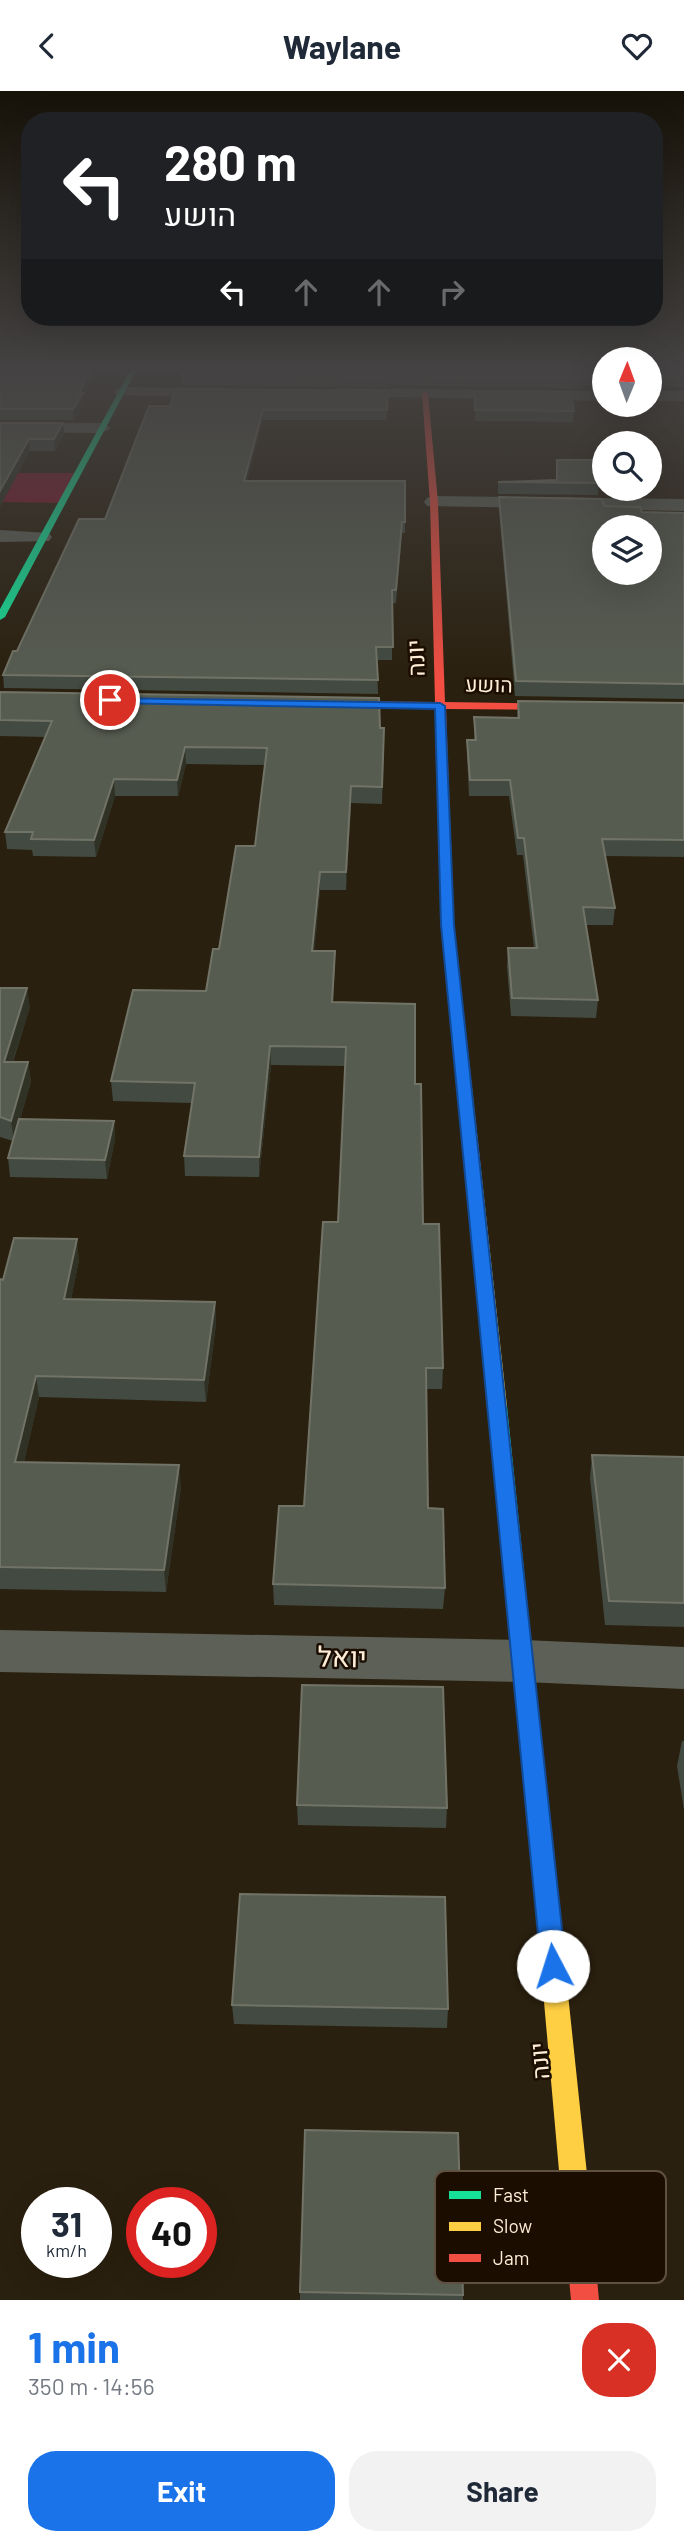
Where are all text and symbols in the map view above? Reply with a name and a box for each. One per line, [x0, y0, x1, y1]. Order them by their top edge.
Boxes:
icon: back [28, 27, 66, 65]
text: Waylane [283, 27, 401, 65]
icon: heart [618, 27, 656, 65]
text: 280 m [164, 132, 297, 191]
icon: left [49, 140, 140, 231]
text: הושע [164, 194, 236, 232]
icon: left [214, 273, 252, 311]
icon: ahead [287, 273, 325, 311]
icon: ahead [360, 273, 398, 311]
icon: right [433, 273, 471, 311]
north arrow [592, 347, 662, 417]
map controls [592, 347, 662, 585]
button: search [592, 431, 662, 501]
button: layers [592, 515, 662, 585]
street label: יונה [399, 639, 430, 677]
pin [80, 670, 140, 730]
street label: הושע [465, 671, 513, 696]
icon: arrive [91, 681, 129, 719]
street label: יואל [317, 1639, 367, 1673]
position arrow [516, 1929, 590, 2003]
street label: יונה [522, 2041, 555, 2081]
legend [435, 2171, 666, 2283]
text: Fast [493, 2183, 529, 2206]
speed limit sign: 40 [126, 2187, 217, 2278]
text: 31 [51, 2202, 82, 2244]
text: Slow [493, 2214, 532, 2237]
text: km/h [46, 2239, 87, 2261]
text: Jam [493, 2246, 529, 2269]
text: 1 min [28, 2321, 120, 2371]
button: close [582, 2323, 656, 2397]
text: 350 m · 14:56 [28, 2372, 155, 2400]
button: Exit [28, 2451, 335, 2531]
button: Share [349, 2451, 656, 2531]

